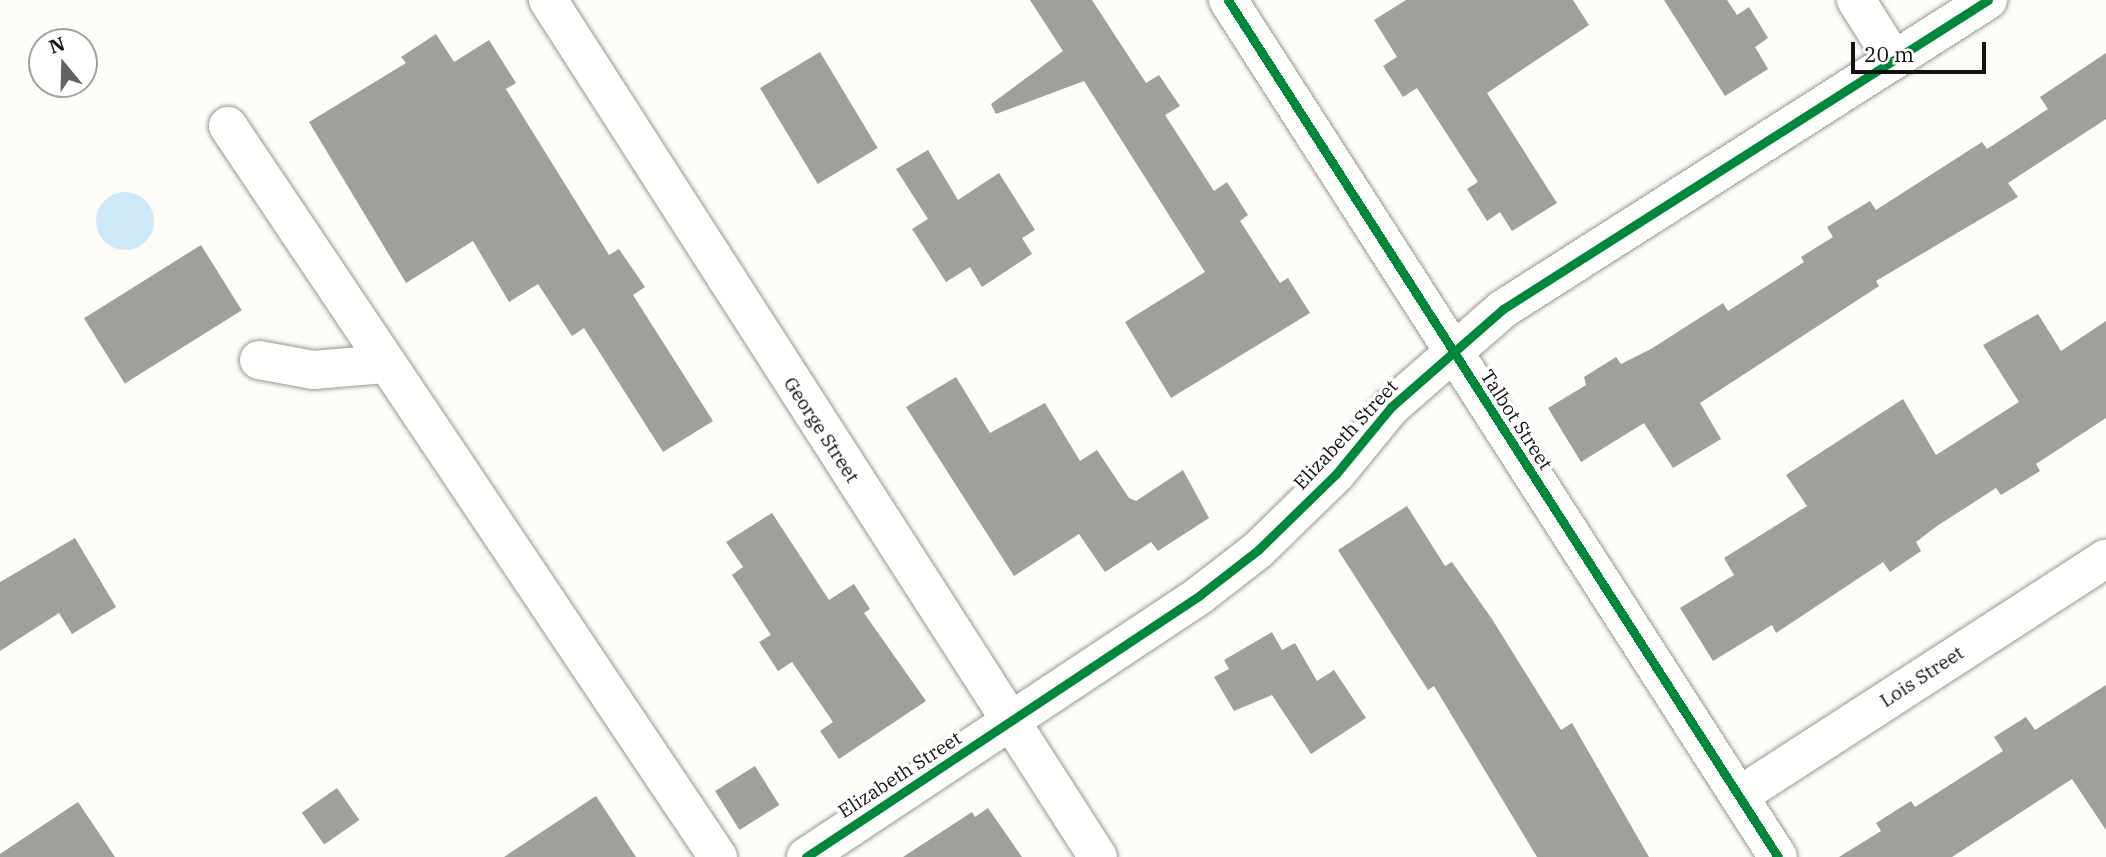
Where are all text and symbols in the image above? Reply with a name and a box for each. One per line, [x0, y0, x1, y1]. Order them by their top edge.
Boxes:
north arrow [28, 28, 98, 98]
scale bar [1854, 28, 1989, 72]
text: N [46, 31, 68, 59]
text: 20 m [1864, 40, 1914, 68]
street label: Talbot Street [1475, 366, 1557, 474]
street label: George Street [778, 373, 864, 487]
street label: Elizabeth Street [1289, 375, 1403, 495]
street label: Lois Street [1876, 642, 1968, 712]
street label: Elizabeth Street [834, 727, 966, 823]

